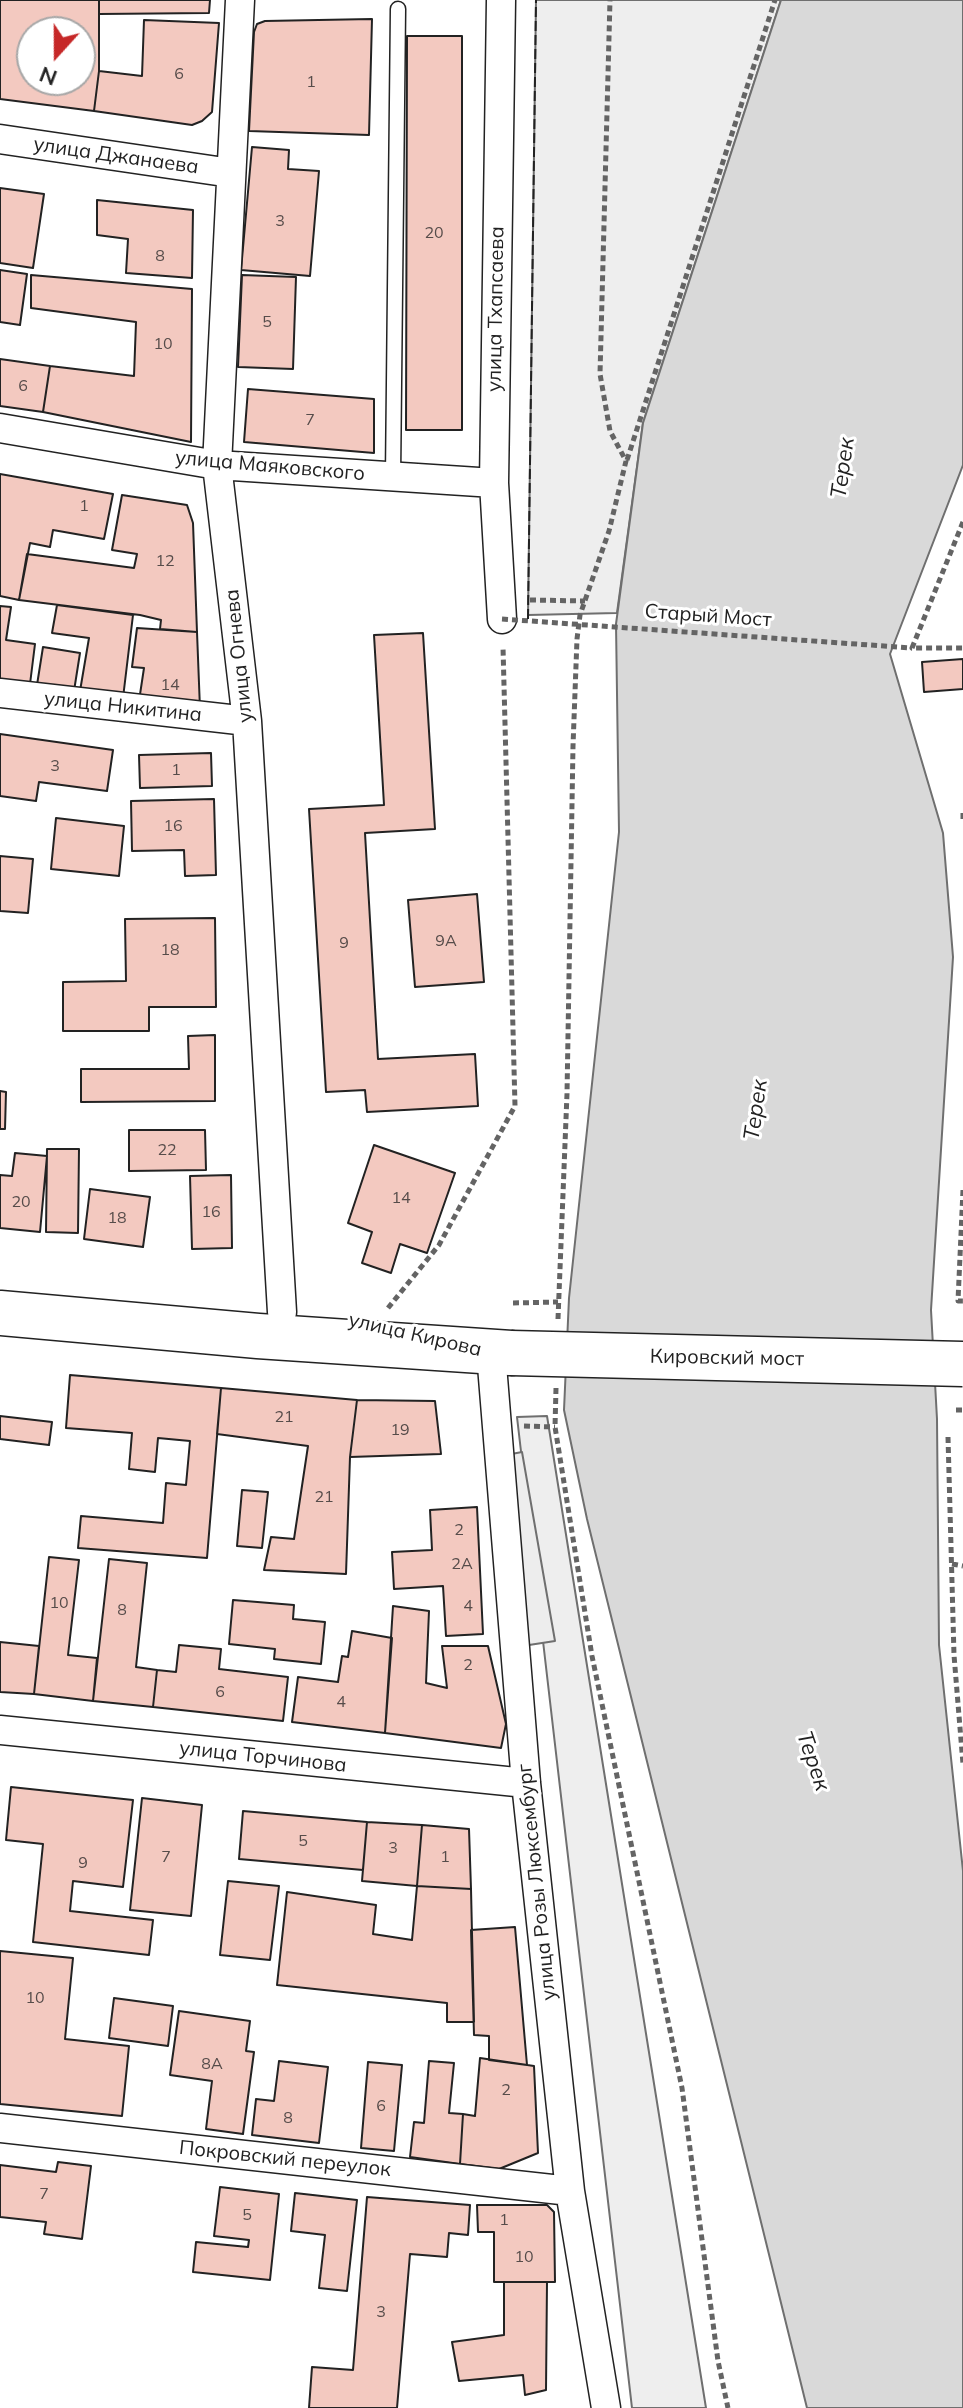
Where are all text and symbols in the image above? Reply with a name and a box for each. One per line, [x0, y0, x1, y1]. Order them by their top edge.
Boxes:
north arrow [16, 16, 96, 96]
text: N [35, 60, 61, 93]
house number: 6 [174, 64, 184, 84]
house number: 1 [306, 72, 316, 92]
street label: улица Джанаева [32, 133, 200, 179]
house number: 3 [275, 211, 285, 231]
house number: 20 [424, 223, 444, 243]
street label: улица Тхапсаева [483, 226, 509, 392]
house number: 8 [155, 246, 165, 266]
house number: 5 [262, 312, 272, 332]
house number: 10 [153, 334, 173, 354]
house number: 6 [18, 376, 28, 396]
house number: 7 [305, 410, 315, 430]
water label: Терек [826, 436, 860, 500]
street label: улица Маяковского [174, 446, 366, 486]
house number: 1 [79, 496, 89, 516]
house number: 12 [155, 551, 175, 571]
street label: улица Огнева [220, 588, 258, 724]
street label: Старый Мост [644, 600, 772, 632]
house number: 14 [160, 675, 180, 695]
street label: улица Никитина [43, 687, 203, 727]
house number: 3 [50, 756, 60, 776]
house number: 1 [171, 760, 181, 780]
house number: 16 [163, 816, 183, 836]
house number: 9А [435, 931, 457, 951]
house number: 9 [339, 933, 349, 953]
house number: 18 [160, 940, 180, 960]
water label: Терек [739, 1078, 773, 1142]
house number: 22 [157, 1140, 177, 1160]
house number: 14 [391, 1188, 411, 1208]
house number: 20 [11, 1192, 31, 1212]
house number: 16 [201, 1202, 221, 1222]
house number: 18 [107, 1208, 127, 1228]
street label: улица Кирова [346, 1308, 484, 1362]
street label: Кировский мост [650, 1345, 804, 1371]
house number: 21 [274, 1407, 294, 1427]
house number: 19 [390, 1420, 410, 1440]
house number: 21 [314, 1487, 334, 1507]
house number: 2 [454, 1520, 464, 1540]
house number: 2А [451, 1554, 473, 1574]
house number: 10 [49, 1593, 69, 1613]
house number: 4 [463, 1596, 473, 1616]
house number: 8 [117, 1600, 127, 1620]
house number: 2 [463, 1655, 473, 1675]
house number: 6 [215, 1682, 225, 1702]
house number: 4 [336, 1692, 346, 1712]
water label: Терек [791, 1728, 835, 1794]
street label: улица Торчинова [178, 1736, 348, 1778]
street label: улица Розы Люксембург [513, 1762, 561, 2002]
house number: 5 [298, 1831, 308, 1851]
house number: 3 [388, 1838, 398, 1858]
house number: 7 [161, 1847, 171, 1867]
house number: 1 [440, 1847, 450, 1867]
house number: 9 [78, 1853, 88, 1873]
house number: 10 [25, 1988, 45, 2008]
house number: 8А [201, 2054, 223, 2074]
house number: 2 [501, 2080, 511, 2100]
house number: 6 [376, 2096, 386, 2116]
house number: 8 [283, 2108, 293, 2128]
street label: Покровский переулок [178, 2136, 392, 2182]
house number: 7 [39, 2184, 49, 2204]
house number: 5 [242, 2205, 252, 2225]
house number: 1 [499, 2210, 509, 2230]
house number: 10 [514, 2247, 534, 2267]
house number: 3 [376, 2302, 386, 2322]

